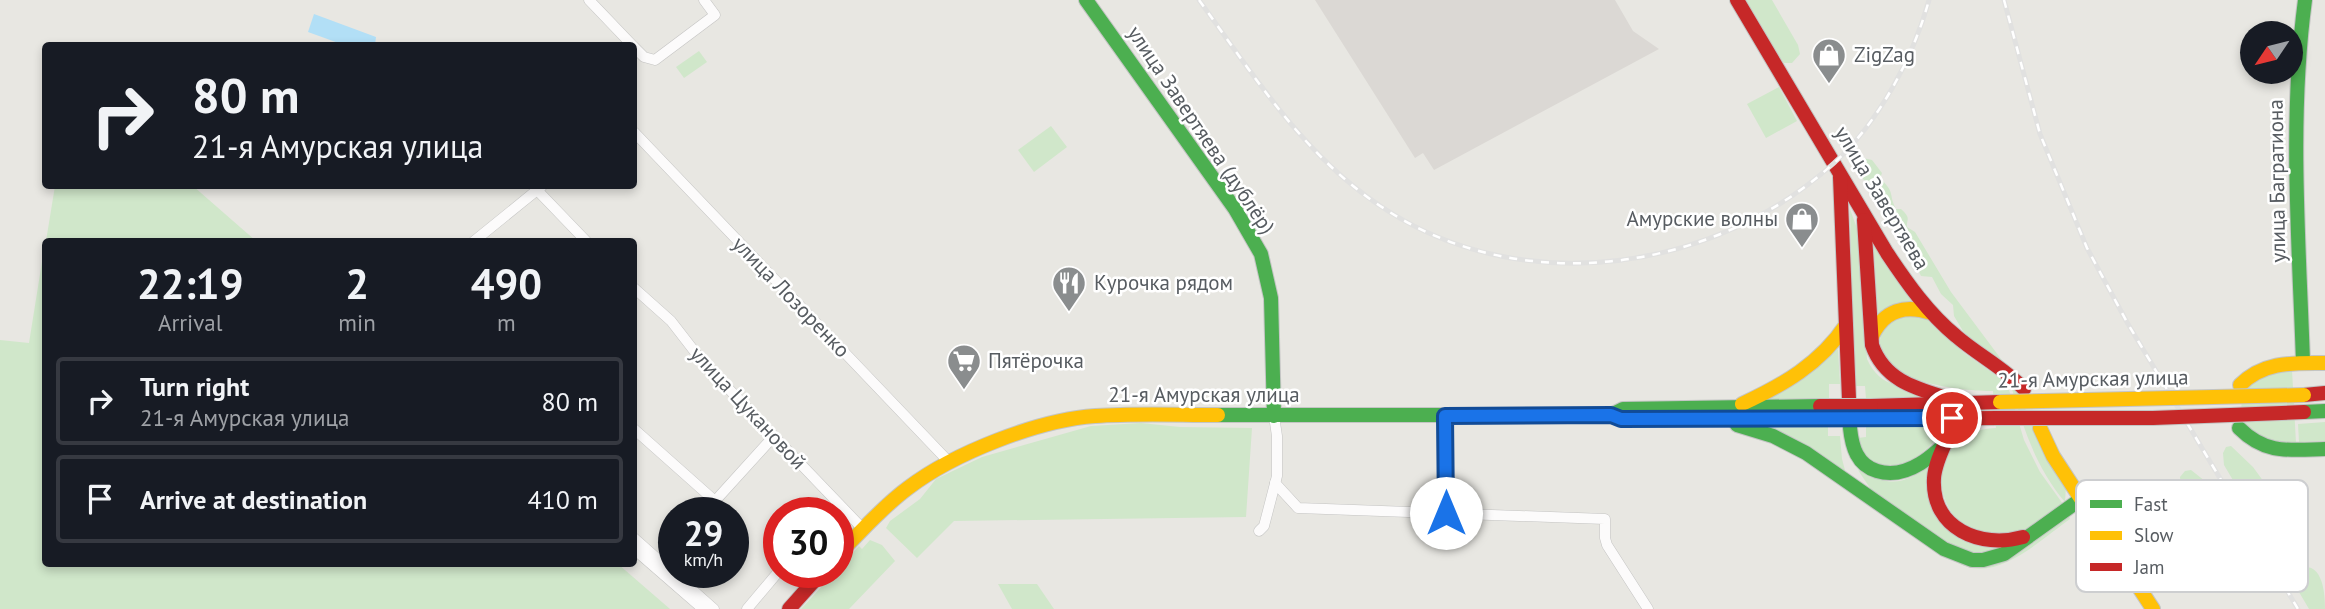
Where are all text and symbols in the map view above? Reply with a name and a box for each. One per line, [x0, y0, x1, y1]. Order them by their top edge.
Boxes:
street label: улица Завертяева (дублёр) [1122, 21, 1281, 239]
north arrow [2240, 21, 2303, 84]
map controls [2240, 21, 2303, 84]
shop icon: ZigZag [1810, 36, 1848, 85]
place label: ZigZag [1854, 41, 1915, 68]
text: 80 m [192, 63, 299, 127]
icon: right [77, 70, 168, 161]
street label: улица Багратиона [2262, 99, 2291, 263]
street label: улица Завертяева [1829, 121, 1936, 275]
text: 21-я Амурская улица [192, 125, 484, 167]
shop icon: Амурские волны [1783, 200, 1821, 249]
place label: Амурские волны [1626, 205, 1778, 232]
street label: улица Лозоренко [727, 230, 856, 363]
text: 22:19 [137, 256, 243, 311]
text: 2 [345, 256, 369, 311]
text: 490 [471, 256, 542, 311]
restaurant icon: Курочка рядом [1050, 264, 1088, 313]
place label: Курочка рядом [1094, 269, 1233, 296]
text: Arrival [158, 308, 222, 337]
text: min [338, 308, 376, 337]
text: m [497, 308, 516, 337]
street label: улица Цукановой [684, 340, 812, 475]
supermarket icon: Пятёрочка [945, 342, 983, 391]
place label: Пятёрочка [988, 347, 1084, 374]
street label: 21-я Амурская улица [1997, 363, 2189, 394]
text: Turn right [140, 370, 249, 403]
street label: 21-я Амурская улица [1108, 381, 1300, 408]
icon: right [81, 382, 119, 420]
text: 80 m [542, 385, 598, 418]
pin [1922, 388, 1982, 448]
icon: arrive [1933, 399, 1971, 437]
text: 21-я Амурская улица [140, 403, 350, 432]
position arrow [1409, 476, 1483, 550]
icon: arrive [81, 480, 119, 518]
legend [2076, 480, 2308, 592]
text: Arrive at destination [140, 483, 367, 516]
text: 410 m [527, 483, 598, 516]
text: Fast [2134, 492, 2168, 516]
speed limit sign: 30 [763, 497, 854, 588]
text: 29 [684, 510, 723, 556]
text: Slow [2134, 523, 2174, 547]
text: km/h [684, 548, 723, 571]
text: Jam [2133, 555, 2164, 579]

